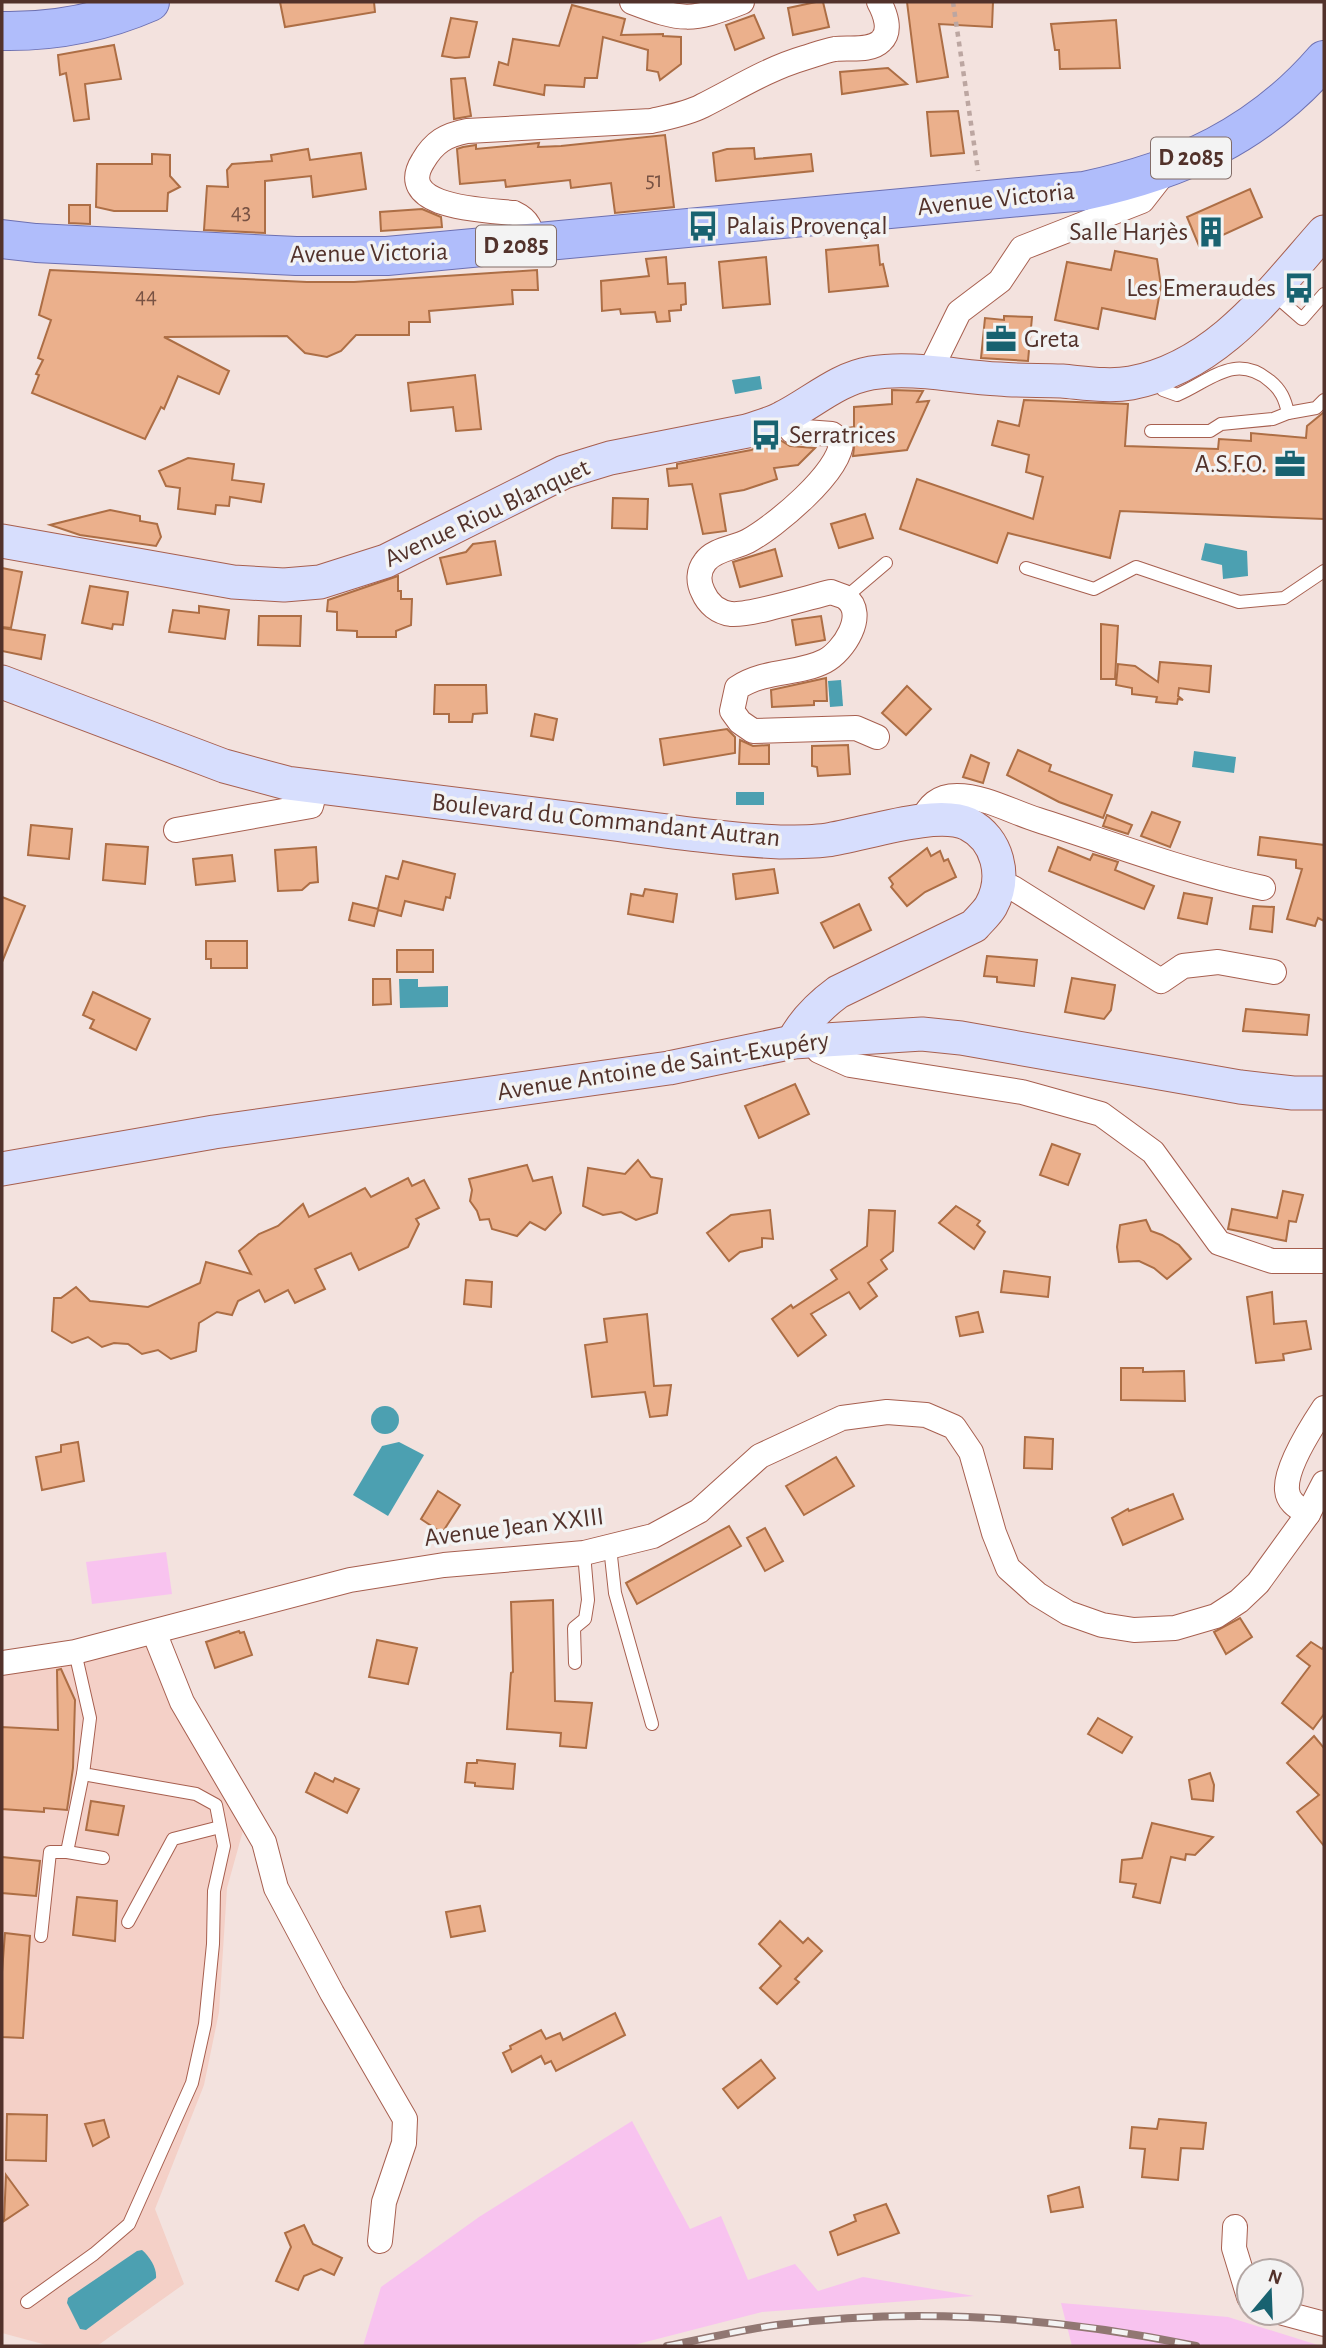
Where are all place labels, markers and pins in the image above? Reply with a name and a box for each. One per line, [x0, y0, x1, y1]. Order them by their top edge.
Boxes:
bus stop icon: Palais Provençal [686, 209, 720, 243]
place label: Palais Provençal [726, 213, 888, 239]
building icon: Salle Harjès [1194, 215, 1228, 249]
place label: Salle Harjès [1069, 219, 1188, 245]
bus stop icon: Les Emeraudes [1282, 271, 1316, 305]
place label: Les Emeraudes [1126, 275, 1276, 301]
office icon: Greta [984, 322, 1018, 356]
place label: Greta [1024, 326, 1080, 352]
bus stop icon: Serratrices [749, 418, 783, 452]
place label: Serratrices [789, 422, 896, 448]
office icon: A.S.F.O. [1273, 447, 1307, 481]
place label: A.S.F.O. [1195, 451, 1267, 477]

